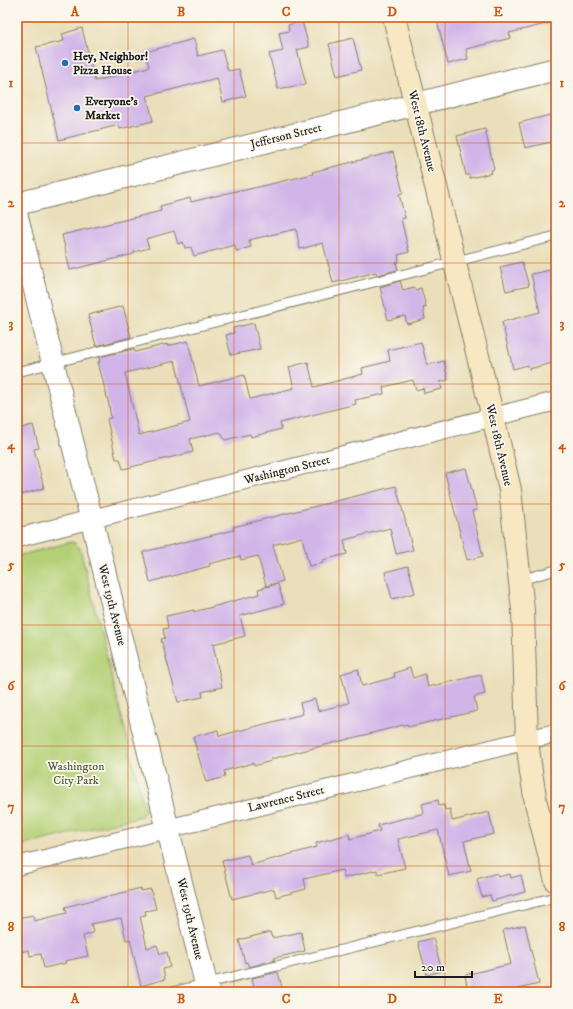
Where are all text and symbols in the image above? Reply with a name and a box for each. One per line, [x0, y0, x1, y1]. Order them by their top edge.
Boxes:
text: A [70, 4, 80, 20]
text: B [177, 4, 185, 20]
text: C [282, 4, 291, 20]
text: D [387, 4, 397, 20]
text: E [493, 4, 503, 20]
place label: Hey, Neighbor! Pizza House [73, 49, 148, 78]
marker: Hey, Neighbor! Pizza House [60, 58, 70, 68]
text: 1 [9, 75, 14, 91]
text: 1 [560, 75, 565, 91]
street label: West 18th Avenue [404, 88, 439, 173]
place label: Everyone's Market [85, 94, 138, 123]
marker: Everyone's Market [72, 103, 82, 113]
street label: Jefferson Street [248, 120, 323, 152]
text: 2 [8, 195, 15, 211]
text: 2 [559, 195, 566, 211]
text: 3 [9, 316, 14, 332]
text: 3 [560, 316, 565, 332]
street label: West 18th Avenue [482, 402, 516, 487]
text: 4 [6, 437, 15, 454]
text: 4 [557, 437, 566, 454]
street label: Washington Street [242, 452, 332, 488]
text: 5 [7, 557, 15, 573]
text: 5 [558, 557, 566, 573]
street label: West 19th Avenue [94, 562, 129, 647]
text: 6 [8, 678, 16, 694]
text: 6 [559, 678, 567, 694]
park label: Washington City Park [47, 759, 105, 788]
street label: Lawrence Street [246, 782, 326, 816]
text: 7 [8, 799, 15, 815]
text: 7 [559, 799, 566, 815]
street label: West 19th Avenue [173, 876, 207, 961]
text: 8 [8, 919, 15, 935]
text: 8 [559, 919, 566, 935]
scale bar [415, 953, 472, 979]
text: 20 m [421, 960, 445, 975]
text: A [70, 991, 80, 1007]
text: B [177, 991, 185, 1007]
text: C [282, 991, 291, 1007]
text: D [387, 991, 397, 1007]
text: E [493, 991, 503, 1007]

